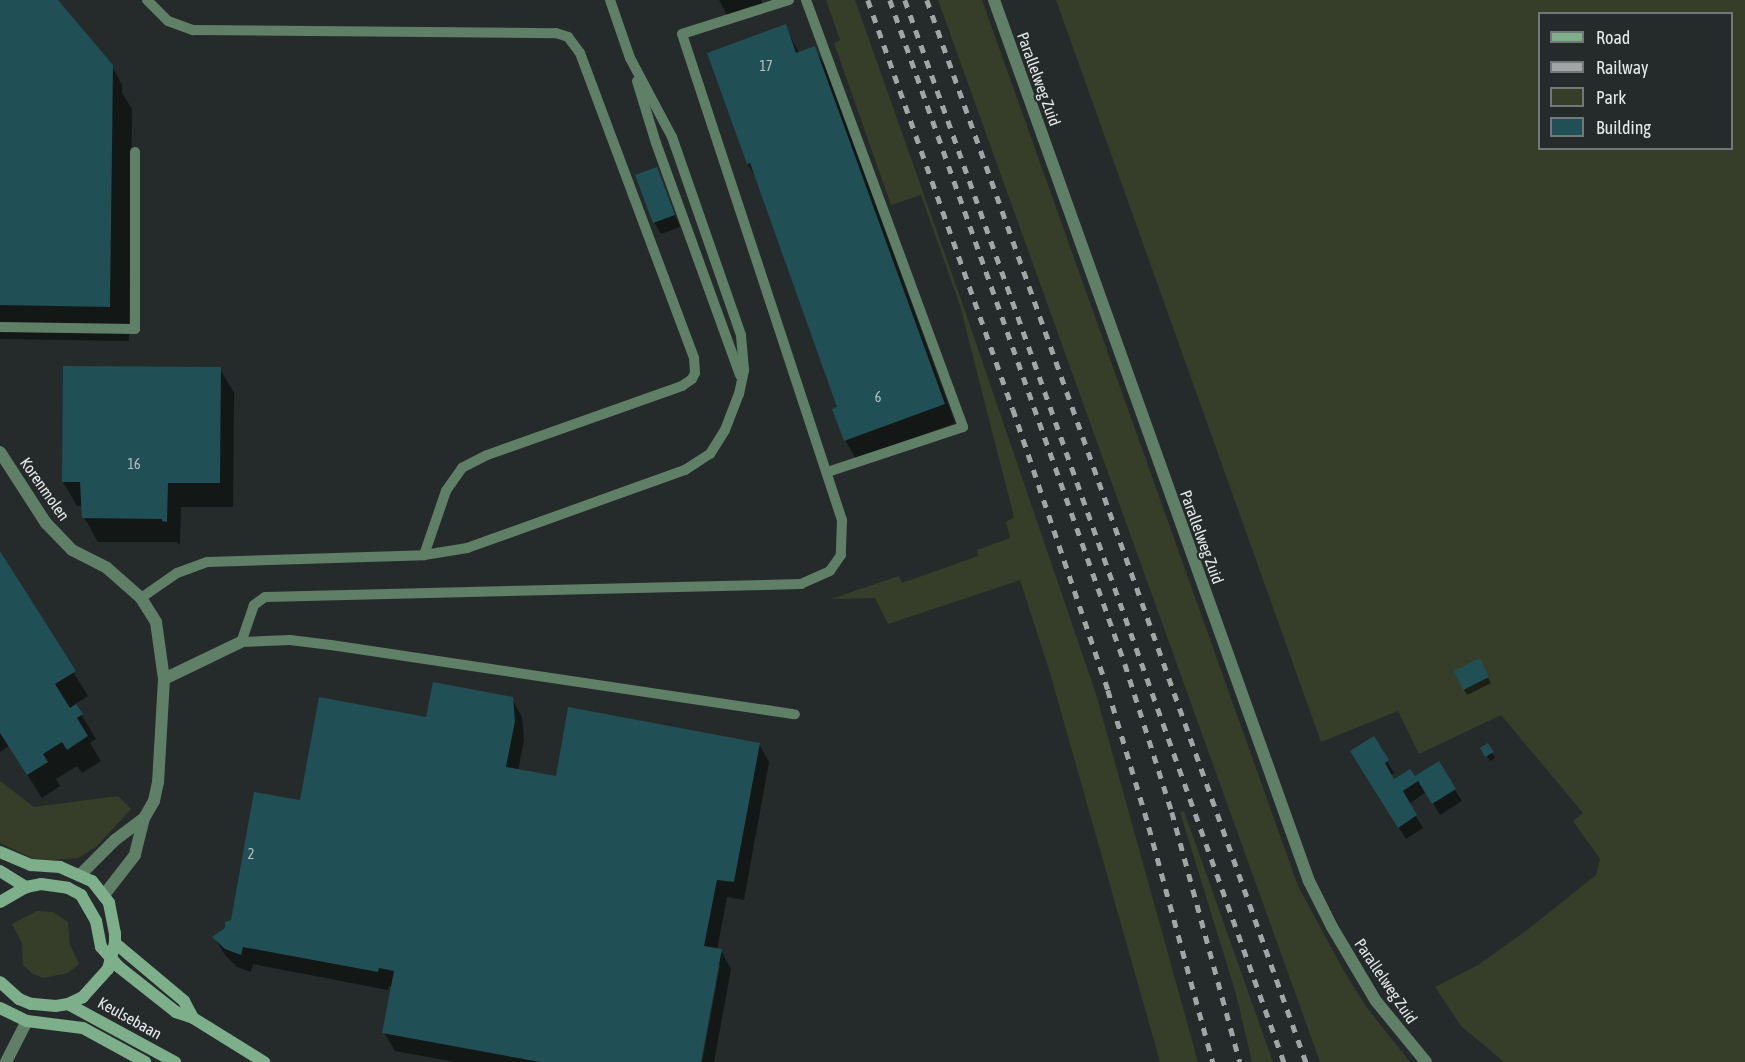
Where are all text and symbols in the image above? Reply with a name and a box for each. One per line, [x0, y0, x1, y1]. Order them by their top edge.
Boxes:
legend [1538, 12, 1733, 150]
text: Road [1596, 27, 1630, 48]
street label: Parallelweg Zuid [1013, 29, 1065, 129]
text: Railway [1596, 57, 1648, 78]
house number: 17 [759, 58, 773, 74]
text: Park [1596, 87, 1626, 108]
text: Building [1596, 117, 1651, 138]
house number: 6 [875, 389, 881, 405]
street label: Korenmolen [16, 454, 74, 524]
house number: 16 [127, 456, 141, 472]
street label: Parallelweg Zuid [1176, 487, 1228, 587]
house number: 2 [248, 846, 254, 862]
street label: Parallelweg Zuid [1351, 935, 1421, 1027]
street label: Keulsebaan [95, 993, 165, 1043]

